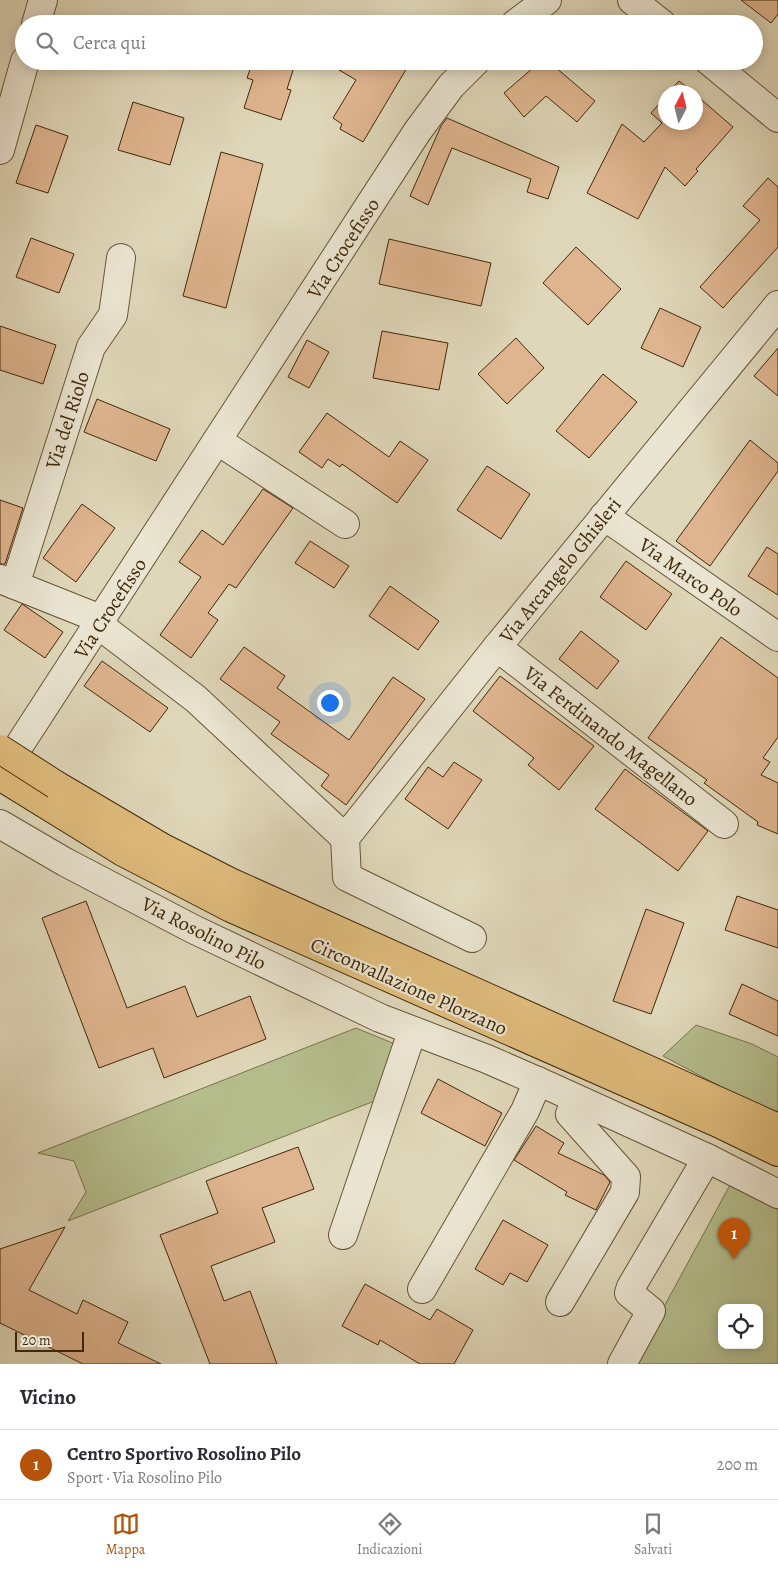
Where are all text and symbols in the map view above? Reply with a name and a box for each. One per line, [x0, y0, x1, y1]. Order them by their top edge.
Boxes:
search box [15, 15, 763, 70]
icon: search [33, 29, 61, 57]
text: Cerca qui [73, 30, 146, 56]
north arrow [658, 85, 703, 130]
street label: Via Crocefisso [300, 193, 386, 305]
street label: Via del Riolo [39, 368, 96, 473]
street label: Via Arcangelo Ghisleri [493, 492, 628, 650]
street label: Via Marco Polo [633, 531, 748, 623]
street label: Via Crocefisso [67, 553, 153, 665]
street label: Via Ferdinando Magellano [518, 659, 703, 813]
your location [317, 690, 343, 716]
street label: Via Rosolino Pilo [136, 890, 271, 976]
street label: Circonvallazione Plorzano [306, 931, 511, 1042]
pin: 1 [718, 1218, 750, 1259]
map controls [718, 1304, 763, 1349]
button: locate [718, 1304, 763, 1349]
scale bar [15, 1329, 84, 1352]
text: 20 m [22, 1331, 51, 1350]
text: Vicino [20, 1383, 76, 1411]
text: Centro Sportivo Rosolino Pilo [67, 1441, 301, 1467]
text: 1 [33, 1454, 39, 1476]
text: 200 m [717, 1454, 758, 1476]
text: Sport · Via Rosolino Pilo [67, 1467, 222, 1489]
tab: Mappa [106, 1510, 145, 1559]
tab: Indicazioni [357, 1510, 422, 1559]
tab: Salvati [634, 1510, 672, 1559]

